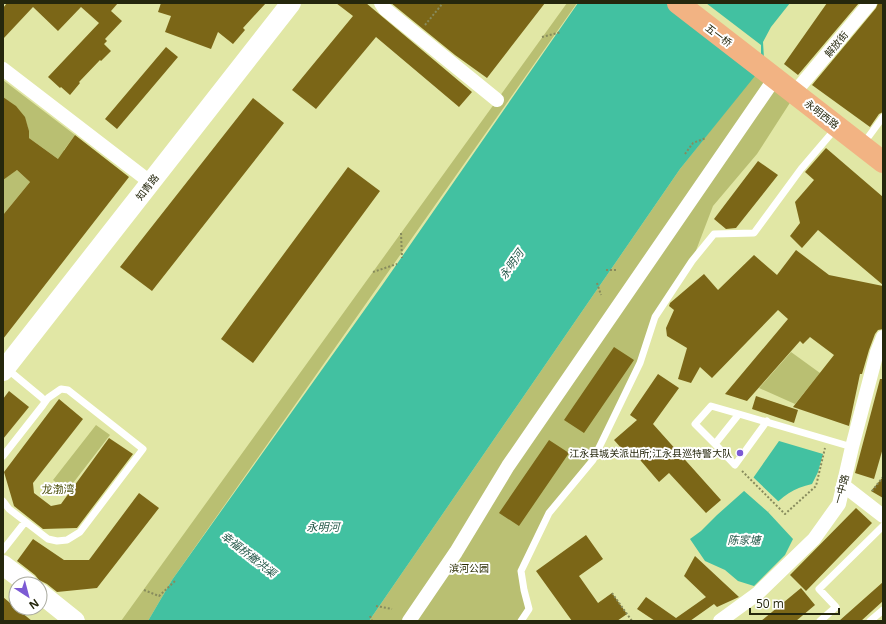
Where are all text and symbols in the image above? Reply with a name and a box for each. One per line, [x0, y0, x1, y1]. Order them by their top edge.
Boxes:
street label: 五一桥 [703, 20, 735, 50]
street label: 解放街 [821, 28, 851, 60]
street label: 永明西路 [802, 96, 842, 132]
street label: 知青路 [132, 171, 162, 203]
water label: 永明河 [495, 245, 528, 282]
place label: 江永县城关派出所;江永县巡特警大队 [569, 446, 732, 460]
marker: 江永县城关派出所;江永县巡特警大队 [735, 448, 745, 458]
street label: 一中路 [830, 473, 852, 505]
district label: 龙渤湾 [42, 481, 75, 496]
water label: 永明河 [307, 519, 341, 534]
water label: 幸福桥撇洪渠 [218, 528, 281, 581]
water label: 陈家塘 [728, 532, 762, 547]
park label: 滨河公园 [449, 561, 489, 575]
north arrow [8, 576, 48, 616]
scale bar [750, 590, 839, 616]
text: 50 m [756, 595, 784, 612]
text: N [26, 596, 42, 613]

